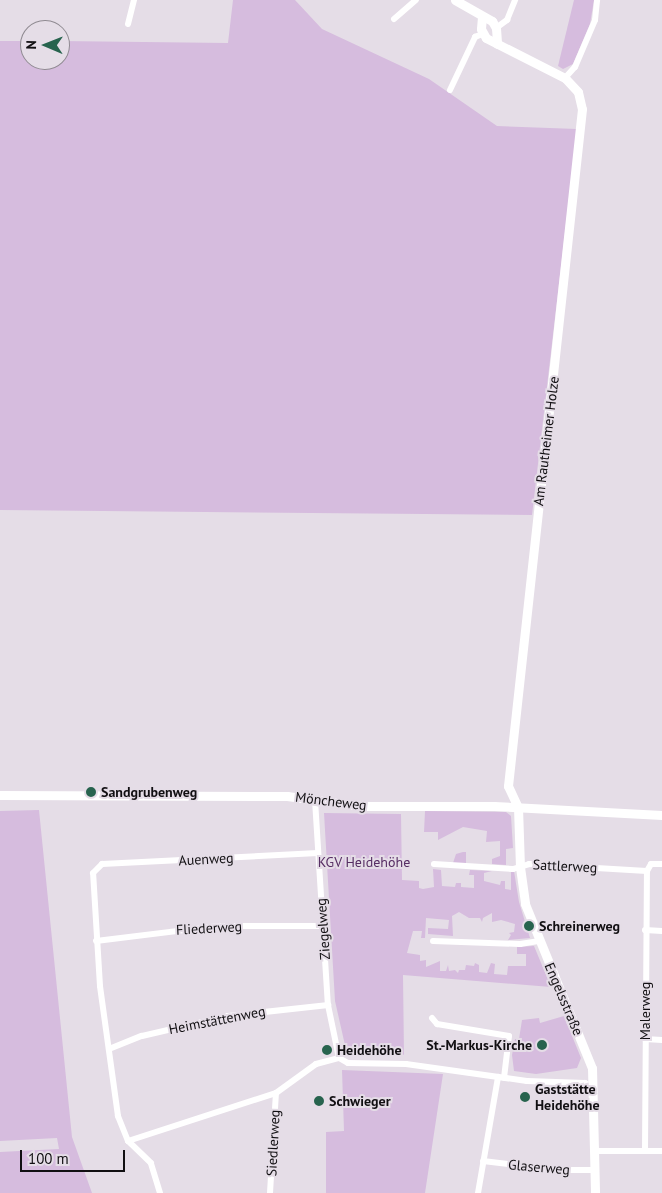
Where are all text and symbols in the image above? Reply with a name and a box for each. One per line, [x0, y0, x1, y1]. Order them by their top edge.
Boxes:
north arrow [20, 20, 70, 70]
text: N [22, 40, 40, 50]
street label: Am Rautheimer Holze [530, 375, 562, 507]
place label: Sandgrubenweg [101, 784, 197, 800]
marker: Sandgrubenweg [85, 786, 97, 798]
street label: Möncheweg [294, 788, 368, 814]
street label: Auenweg [178, 849, 234, 869]
park label: KGV Heidehöhe [318, 854, 410, 870]
street label: Sattlerweg [532, 856, 598, 876]
street label: Ziegelweg [312, 898, 334, 960]
street label: Fliederweg [176, 918, 242, 938]
place label: Schreinerweg [539, 918, 620, 934]
marker: Schreinerweg [523, 920, 535, 932]
street label: Engelsstraße [541, 960, 587, 1038]
street label: Malerweg [637, 982, 653, 1040]
street label: Heimstättenweg [167, 1002, 267, 1038]
place label: St.-Markus-Kirche [426, 1037, 532, 1053]
marker: St.-Markus-Kirche [536, 1039, 548, 1051]
place label: Heidehöhe [337, 1042, 402, 1058]
marker: Heidehöhe [321, 1044, 333, 1056]
place label: Gaststätte Heidehöhe [535, 1081, 600, 1114]
marker: Gaststätte Heidehöhe [519, 1091, 531, 1103]
place label: Schwieger [329, 1093, 391, 1109]
marker: Schwieger [313, 1095, 325, 1107]
street label: Siedlerweg [263, 1109, 283, 1177]
scale bar [22, 1140, 128, 1172]
text: 100 m [28, 1149, 69, 1168]
street label: Glaserweg [507, 1156, 571, 1178]

